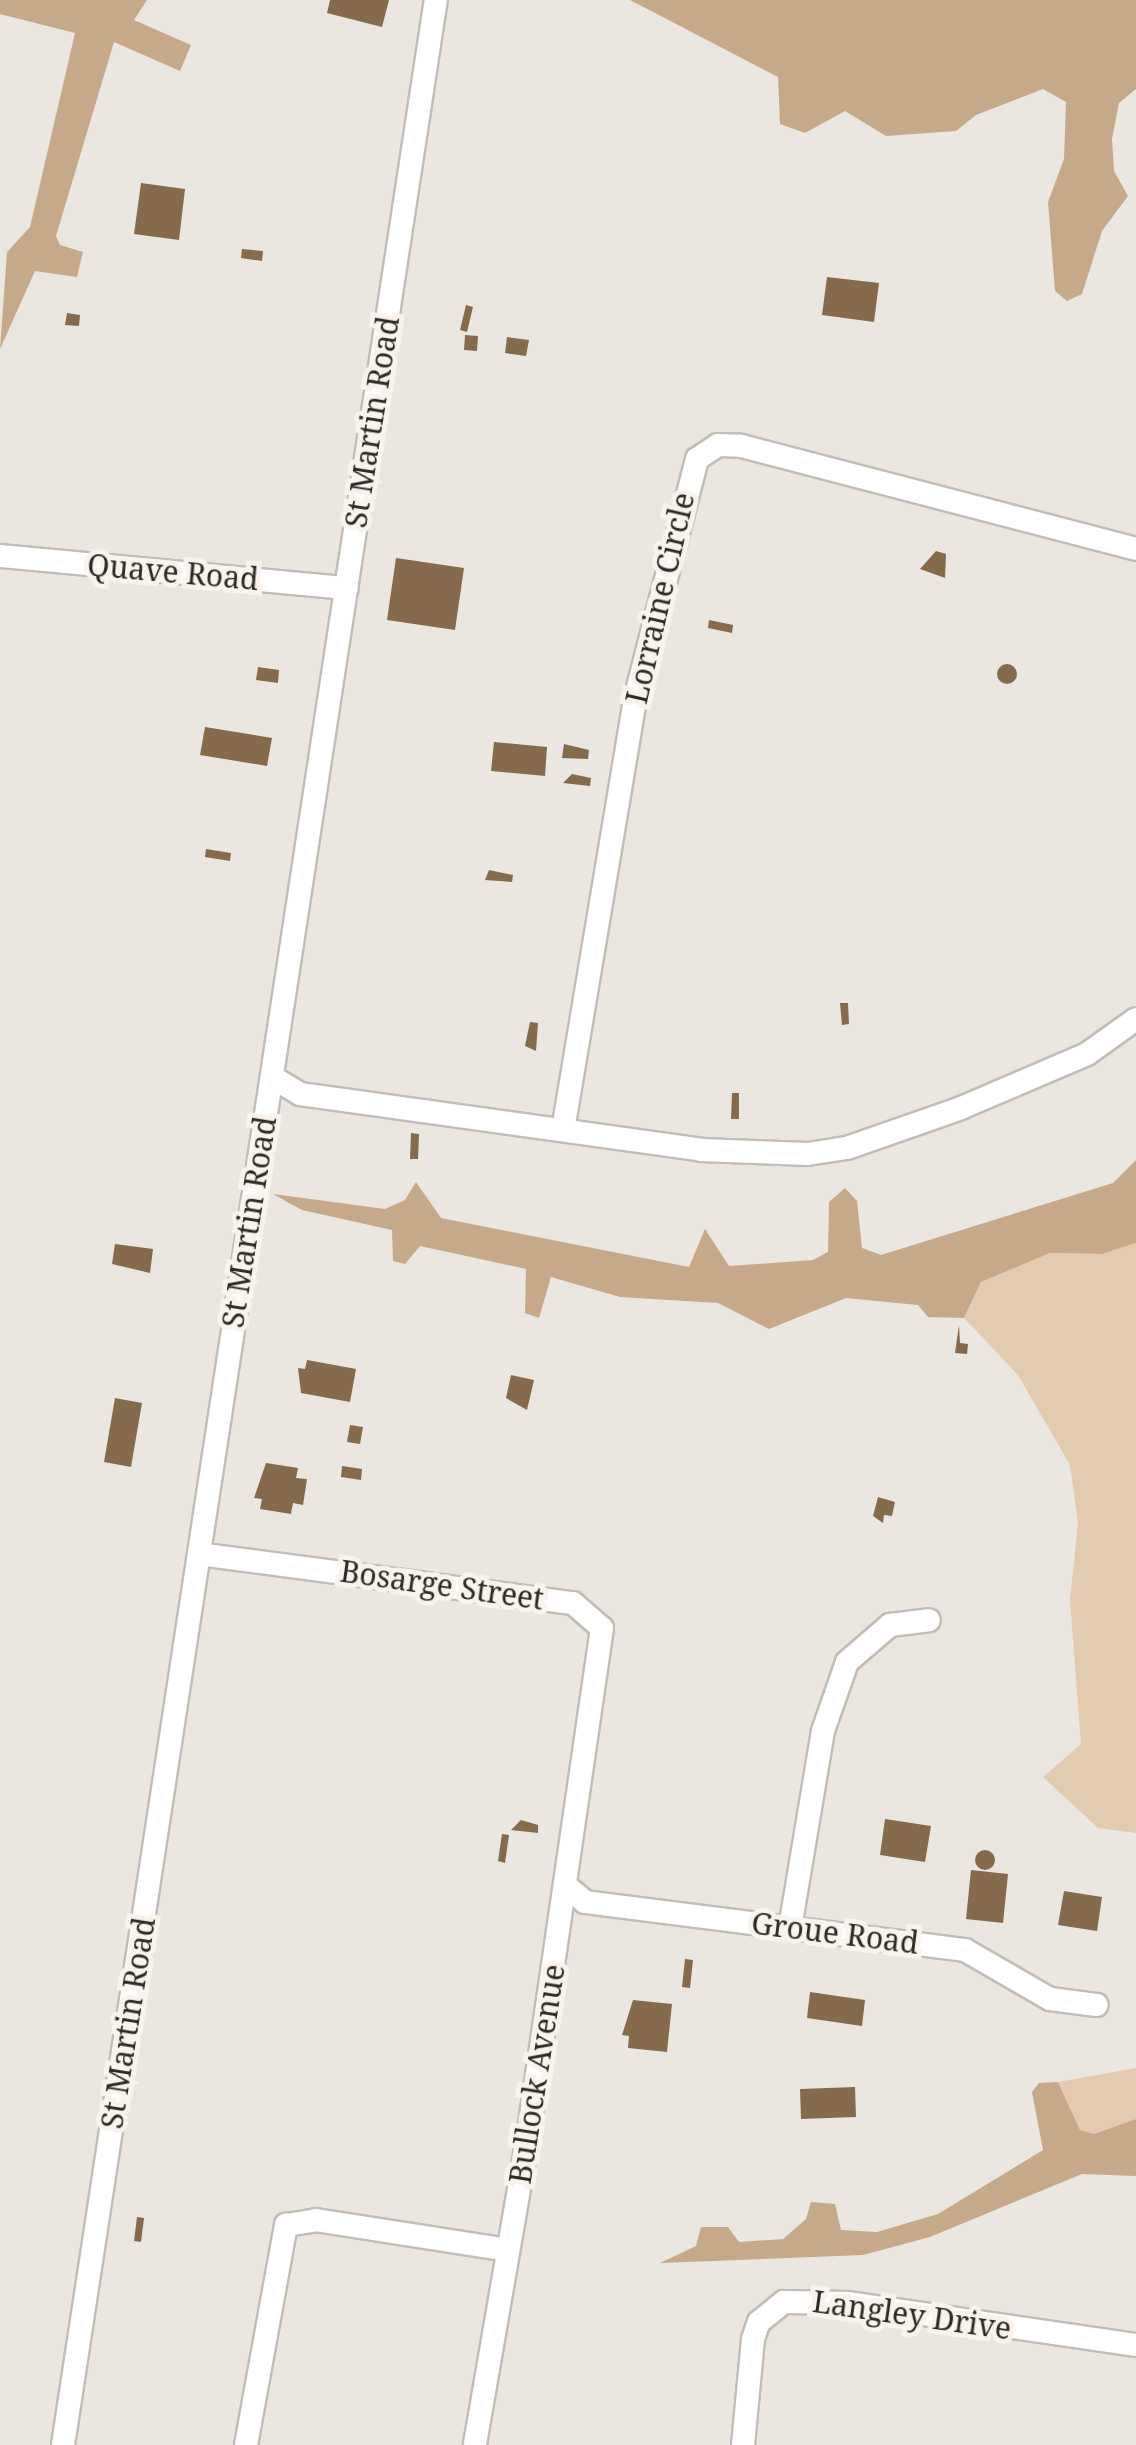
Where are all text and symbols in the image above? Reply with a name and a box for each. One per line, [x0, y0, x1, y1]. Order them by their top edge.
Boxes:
street label: St Martin Road [338, 314, 406, 530]
street label: Lorraine Circle [618, 489, 702, 707]
street label: Quave Road [86, 547, 260, 597]
street label: St Martin Road [215, 1114, 283, 1330]
street label: Bosarge Street [338, 1553, 546, 1617]
street label: Groue Road [749, 1905, 921, 1961]
street label: St Martin Road [94, 1915, 162, 2131]
street label: Bullock Avenue [502, 1962, 572, 2186]
street label: Langley Drive [810, 2283, 1014, 2347]

